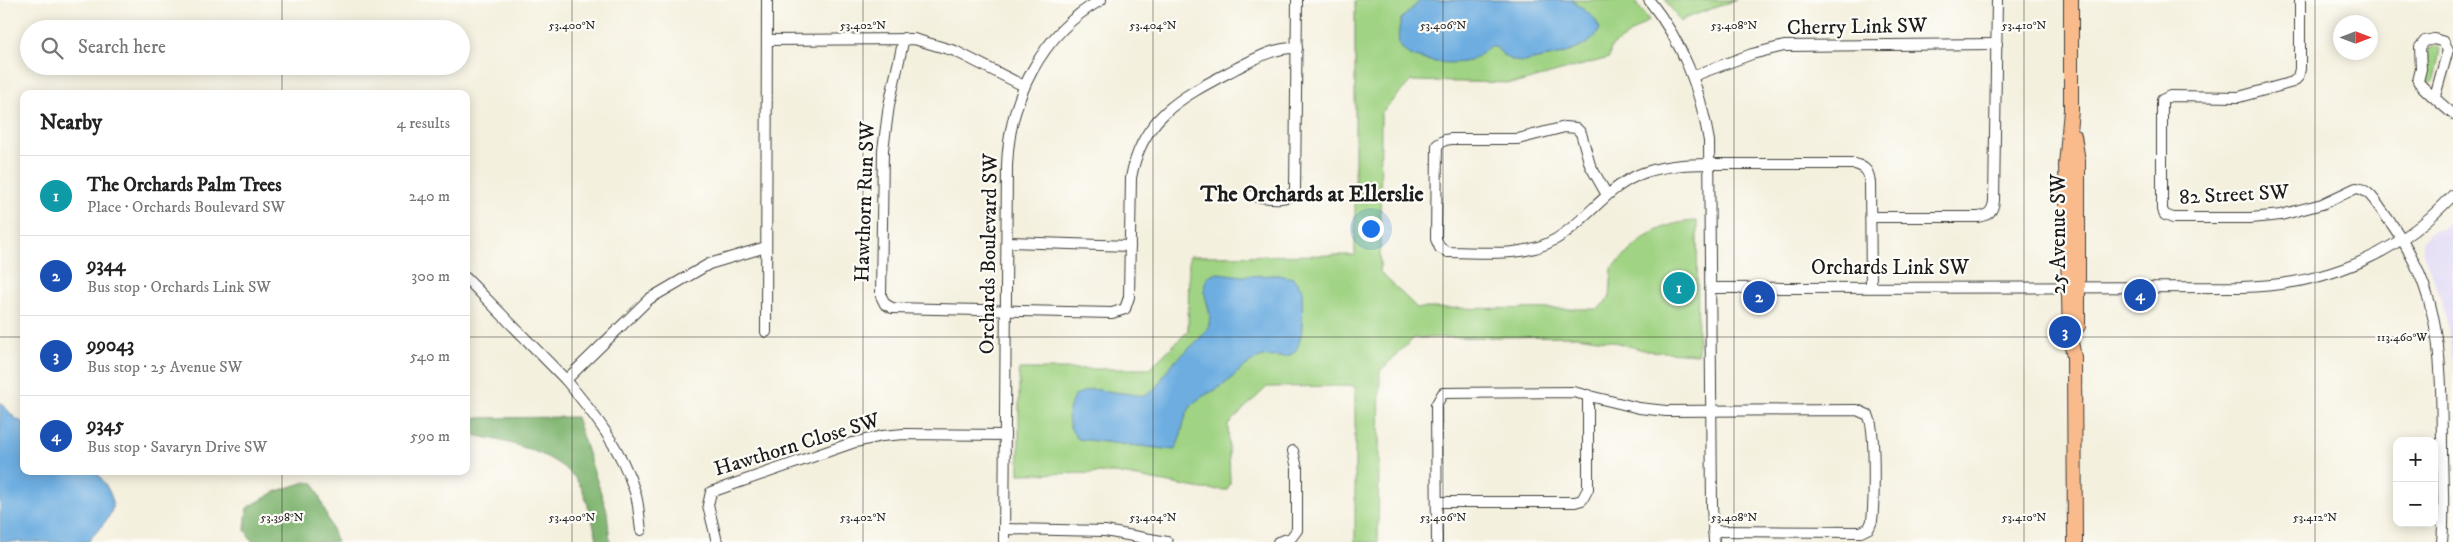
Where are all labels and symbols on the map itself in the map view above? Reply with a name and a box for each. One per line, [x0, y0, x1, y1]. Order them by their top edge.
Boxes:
street label: Cherry Link SW [1787, 13, 1928, 41]
north arrow [2333, 15, 2378, 60]
text: 53.400°N [549, 18, 596, 33]
text: 53.402°N [840, 18, 886, 33]
text: 53.404°N [1129, 18, 1177, 33]
text: 53.406°N [1420, 18, 1466, 33]
text: 53.408°N [1711, 18, 1757, 33]
text: 53.410°N [2002, 18, 2047, 33]
street label: Hawthorn Run SW [849, 120, 881, 283]
street label: Orchards Boulevard SW [974, 152, 1004, 355]
street label: 25 Avenue SW [2046, 173, 2072, 294]
street label: 82 Street SW [2179, 179, 2290, 211]
district label: The Orchards at Ellerslie [1199, 181, 1424, 208]
your location [1358, 216, 1384, 242]
street label: Orchards Link SW [1811, 255, 1970, 281]
pin: 1 [1663, 269, 1695, 307]
pin: 4 [2124, 276, 2156, 314]
pin: 2 [1743, 278, 1775, 316]
pin: 3 [2049, 313, 2081, 351]
text: 113.460°W [2377, 330, 2428, 345]
street label: Hawthorn Close SW [711, 407, 884, 483]
text: 53.398°N [260, 510, 304, 525]
text: 53.400°N [549, 510, 596, 525]
text: 53.402°N [840, 510, 886, 525]
text: 53.404°N [1129, 510, 1177, 525]
text: 53.406°N [1420, 510, 1466, 525]
text: 53.408°N [1711, 510, 1757, 525]
text: 53.410°N [2002, 510, 2047, 525]
text: 53.412°N [2293, 510, 2337, 525]

